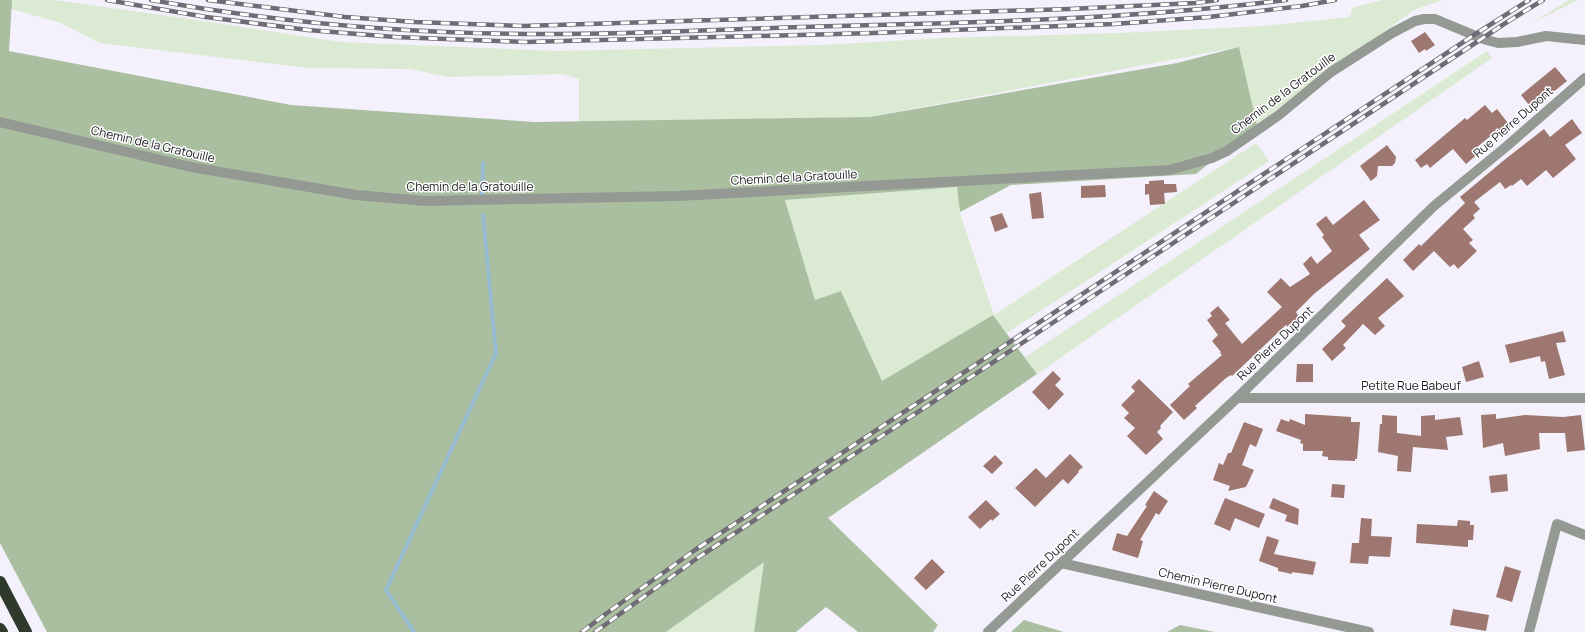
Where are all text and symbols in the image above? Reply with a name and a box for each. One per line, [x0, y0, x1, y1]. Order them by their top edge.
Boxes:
street label: Chemin de la Gratouille [1227, 48, 1339, 138]
street label: Rue Pierre Dupont [1470, 83, 1557, 161]
street label: Chemin de la Gratouille [89, 121, 217, 167]
street label: Chemin de la Gratouille [730, 165, 858, 189]
street label: Chemin de la Gratouille [407, 178, 533, 195]
street label: Rue Pierre Dupont [1233, 302, 1317, 384]
street label: Petite Rue Babeuf [1361, 377, 1461, 394]
street label: Rue Pierre Dupont [997, 524, 1083, 605]
street label: Chemin Pierre Dupont [1157, 563, 1279, 607]

